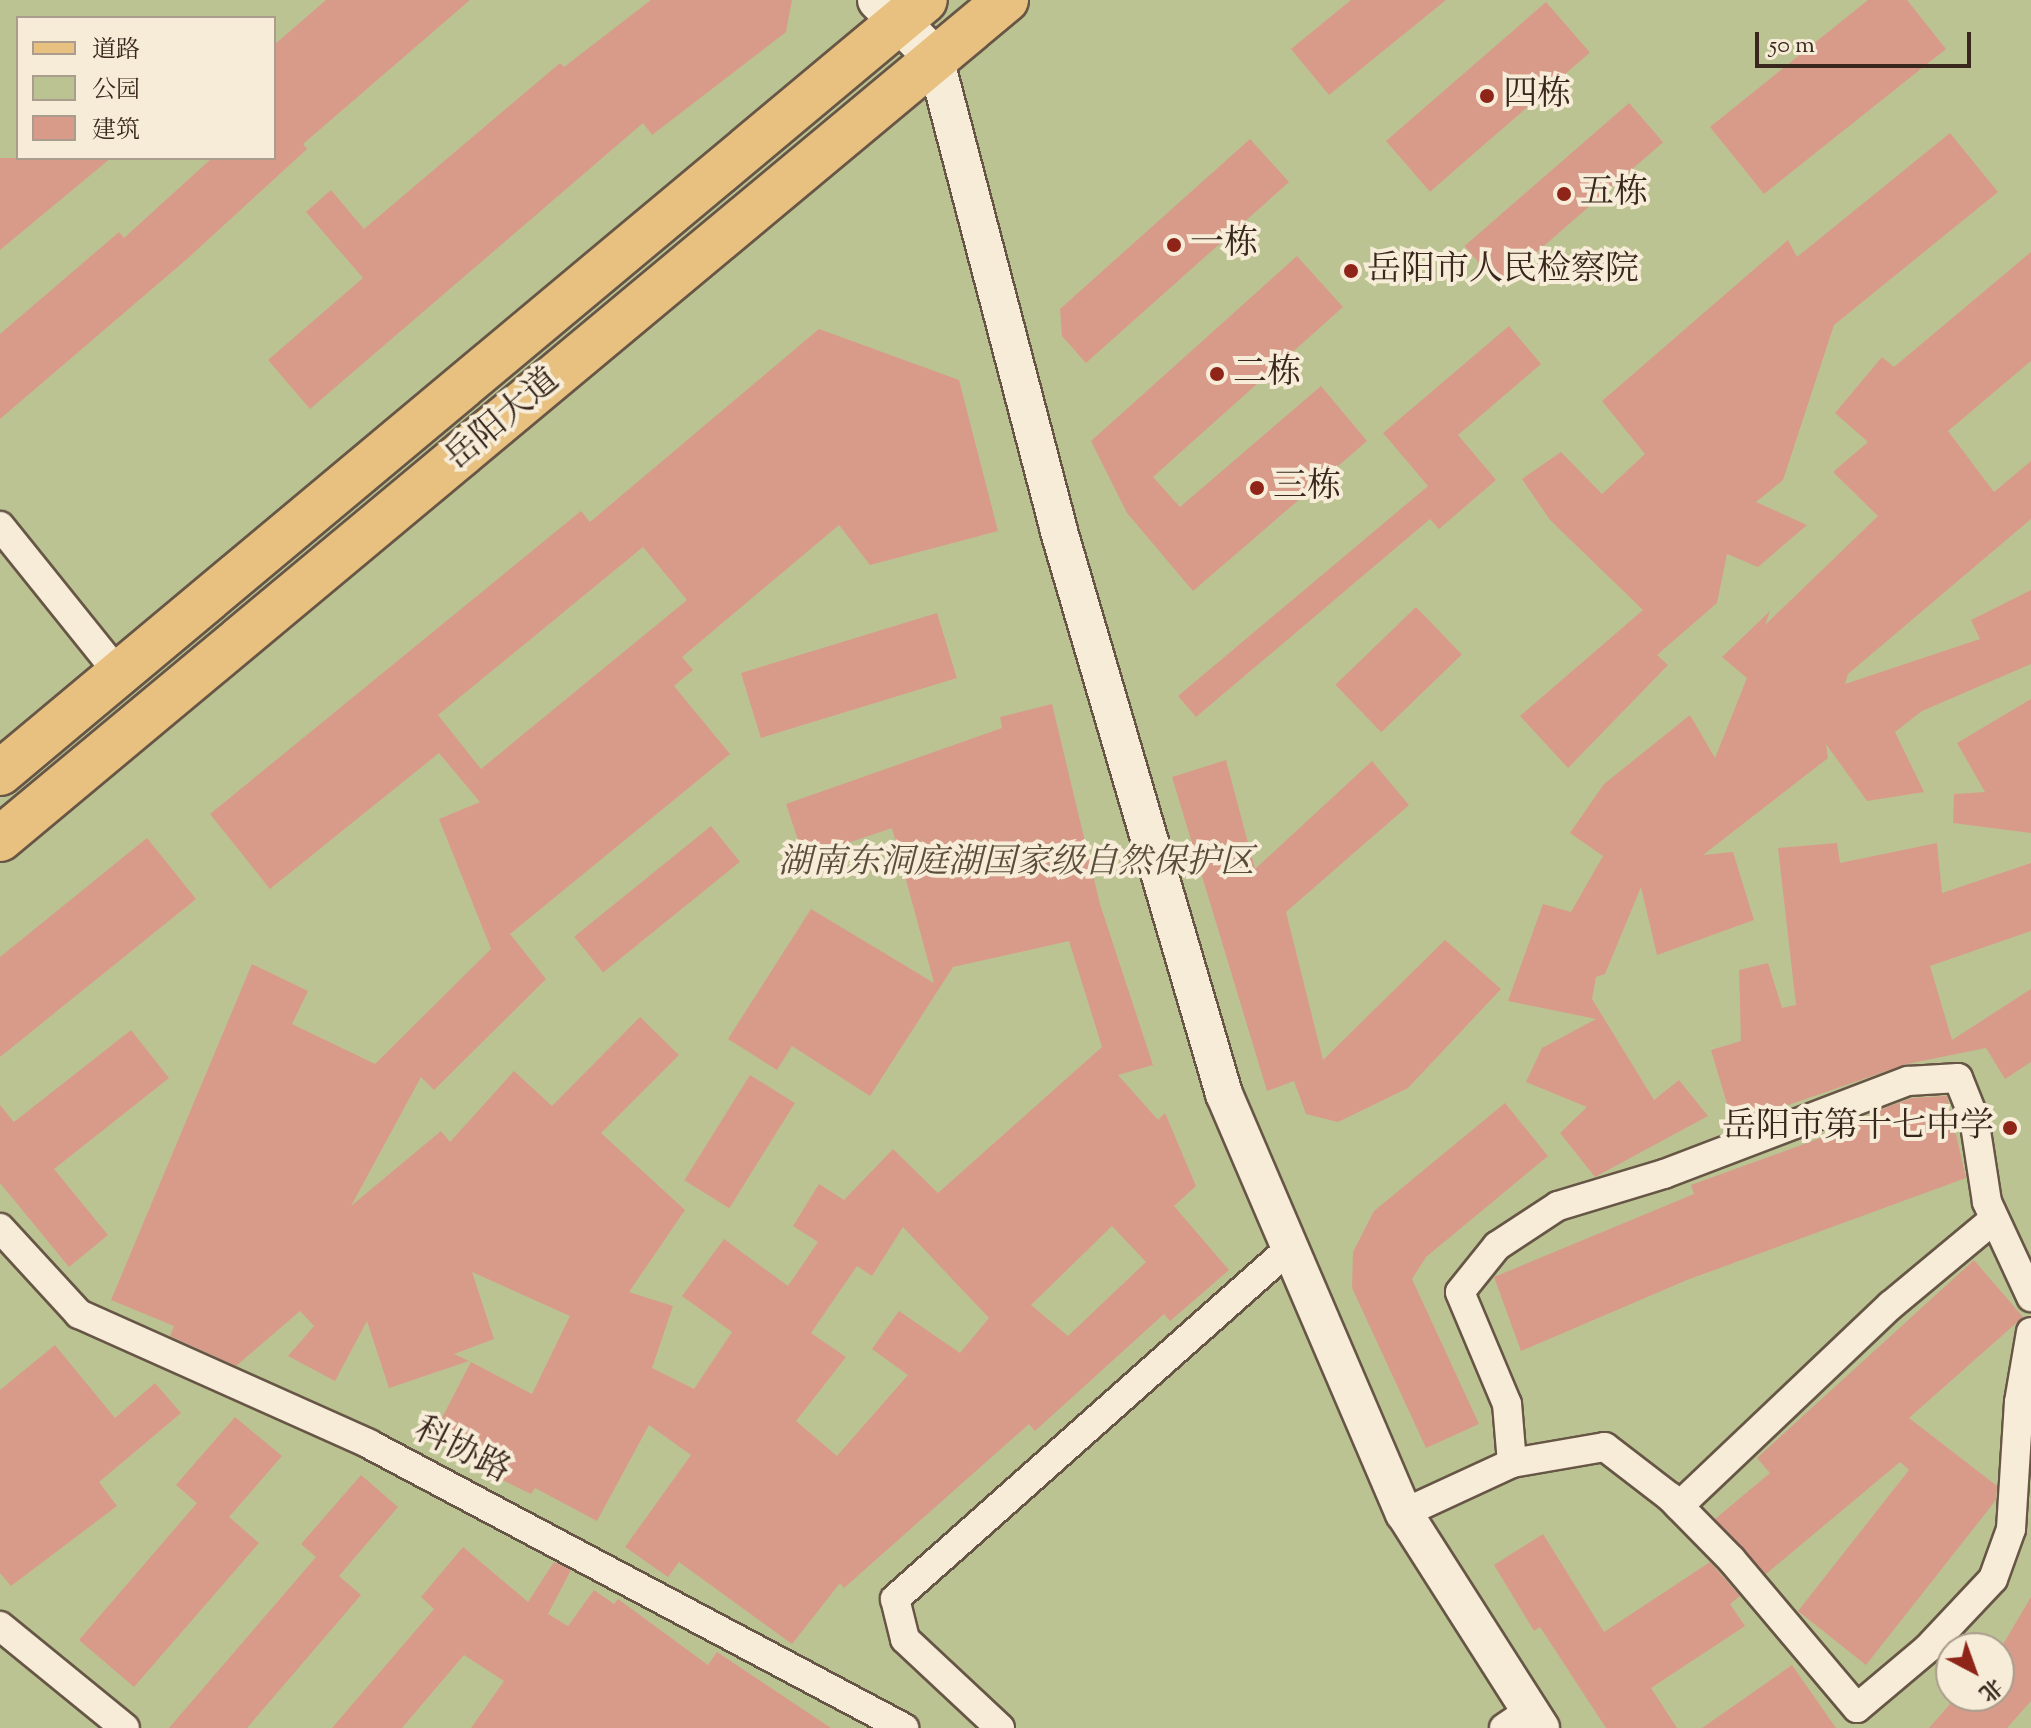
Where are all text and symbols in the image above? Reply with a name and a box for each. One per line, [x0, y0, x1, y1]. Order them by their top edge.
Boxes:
legend [16, 16, 276, 160]
scale bar [1759, 16, 1975, 66]
text: 50 m [1769, 29, 1815, 63]
text: 道路 [92, 34, 140, 68]
text: 公园 [92, 74, 140, 108]
place label: 四栋 [1503, 76, 1571, 116]
marker: 四栋 [1478, 87, 1496, 105]
text: 建筑 [92, 114, 140, 148]
place label: 五栋 [1580, 174, 1648, 214]
marker: 五栋 [1555, 185, 1573, 203]
place label: 一栋 [1190, 225, 1258, 265]
marker: 一栋 [1165, 236, 1183, 254]
place label: 岳阳市人民检察院 [1367, 251, 1639, 291]
marker: 岳阳市人民检察院 [1342, 262, 1360, 280]
place label: 二栋 [1233, 354, 1301, 394]
street label: 岳阳大道 [438, 361, 568, 479]
marker: 二栋 [1208, 365, 1226, 383]
place label: 三栋 [1273, 468, 1341, 508]
marker: 三栋 [1248, 479, 1266, 497]
park label: 湖南东洞庭湖国家级自然保护区 [778, 844, 1254, 884]
place label: 岳阳市第十七中学 [1722, 1108, 1994, 1148]
marker: 岳阳市第十七中学 [2001, 1119, 2019, 1137]
street label: 科协路 [407, 1410, 517, 1492]
north arrow [1935, 1632, 2015, 1712]
text: 北 [1971, 1669, 2008, 1708]

